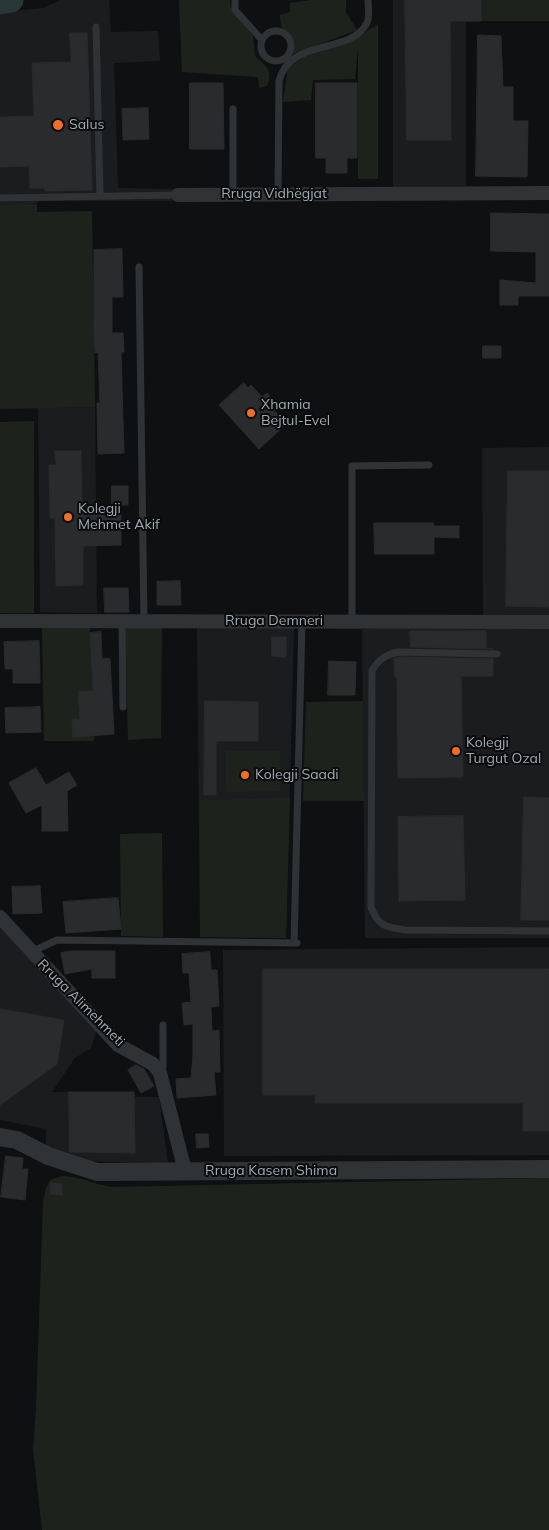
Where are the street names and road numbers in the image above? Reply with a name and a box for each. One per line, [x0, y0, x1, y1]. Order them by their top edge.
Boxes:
street label: Rruga Vidhëgjat [221, 186, 327, 202]
street label: Rruga Demneri [225, 613, 323, 629]
street label: Rruga Alimehmeti [34, 956, 128, 1050]
street label: Rruga Kasem Shima [205, 1163, 337, 1179]

